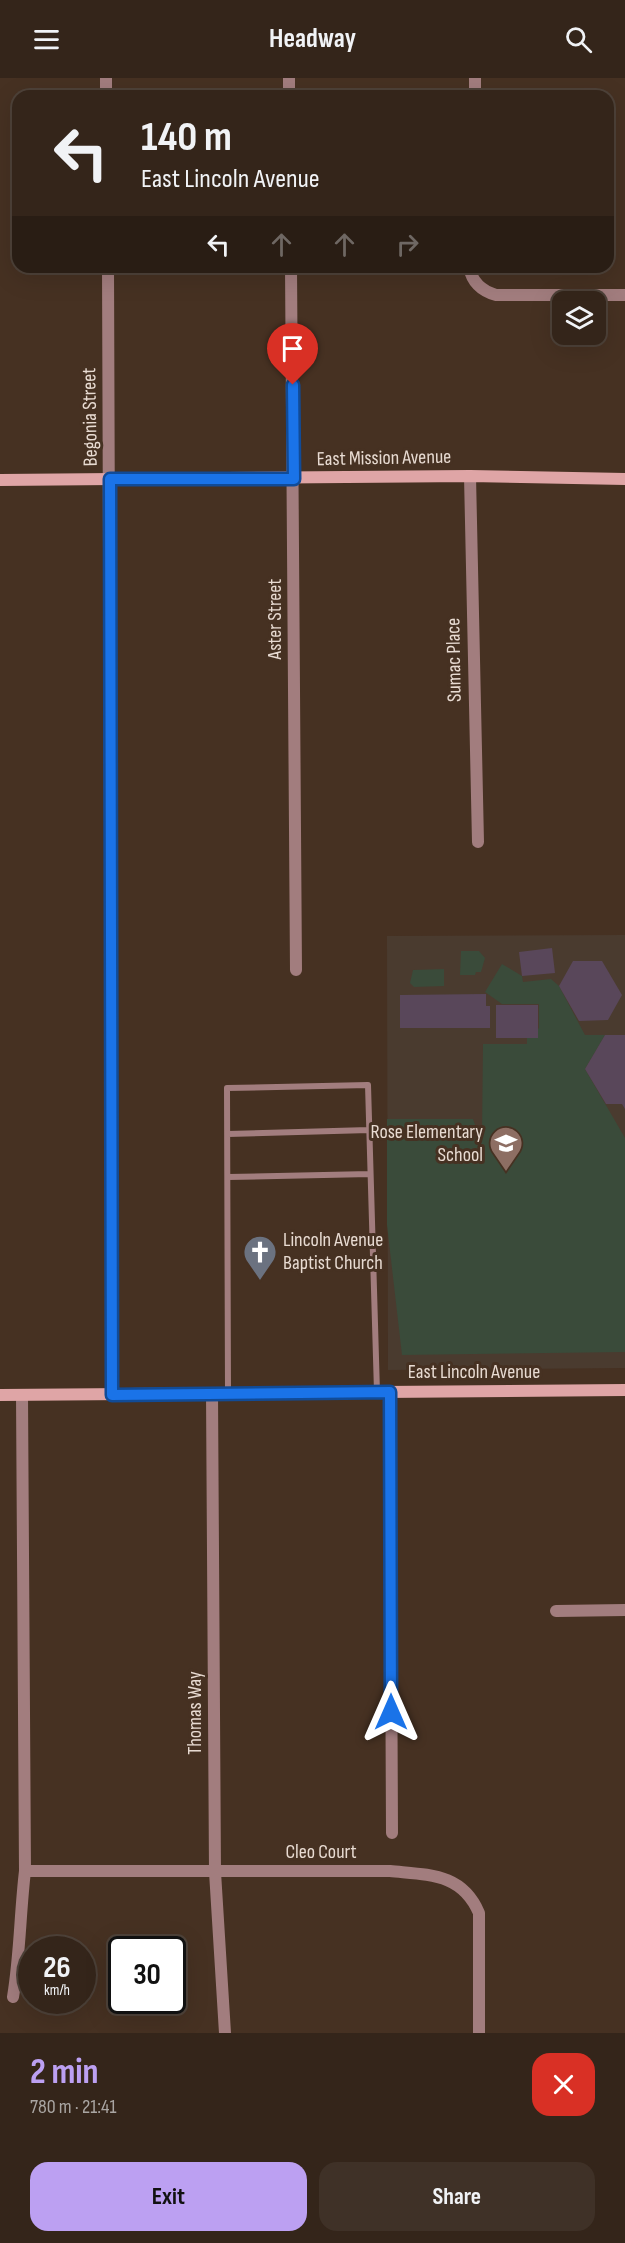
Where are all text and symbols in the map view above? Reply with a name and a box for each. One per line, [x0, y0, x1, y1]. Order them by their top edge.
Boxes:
icon: menu [30, 23, 63, 56]
text: Headway [269, 23, 356, 55]
icon: search [562, 23, 595, 56]
text: 140 m [141, 112, 232, 163]
icon: left [42, 114, 120, 192]
text: East Lincoln Avenue [141, 163, 320, 195]
icon: left [202, 228, 235, 261]
icon: ahead [265, 228, 298, 261]
icon: ahead [328, 228, 361, 261]
icon: right [391, 228, 424, 261]
map controls [552, 291, 606, 345]
button: layers [552, 291, 606, 345]
pin [267, 323, 318, 385]
icon: arrive [276, 332, 309, 365]
street label: Begonia Street [77, 368, 103, 466]
street label: East Mission Avenue [317, 445, 451, 471]
street label: Aster Street [263, 579, 287, 660]
street label: Sumac Place [441, 618, 467, 702]
place label: Rose Elementary School [370, 1120, 483, 1167]
school or university icon: Rose Elementary School [488, 1125, 524, 1172]
place label: Lincoln Avenue Baptist Church [283, 1228, 383, 1275]
church icon: Lincoln Avenue Baptist Church [242, 1234, 278, 1281]
street label: East Lincoln Avenue [408, 1360, 540, 1384]
street label: Thomas Way [183, 1671, 207, 1755]
position arrow [359, 1680, 423, 1744]
street label: Cleo Court [285, 1840, 357, 1864]
speed limit sign: 30 [108, 1936, 186, 2014]
text: 26 [43, 1950, 71, 1986]
text: km/h [44, 1981, 70, 2000]
text: 2 min [30, 2051, 99, 2094]
button: close [532, 2053, 595, 2116]
text: 780 m · 21:41 [30, 2095, 116, 2119]
button: Exit [30, 2162, 307, 2231]
button: Share [319, 2162, 595, 2231]

